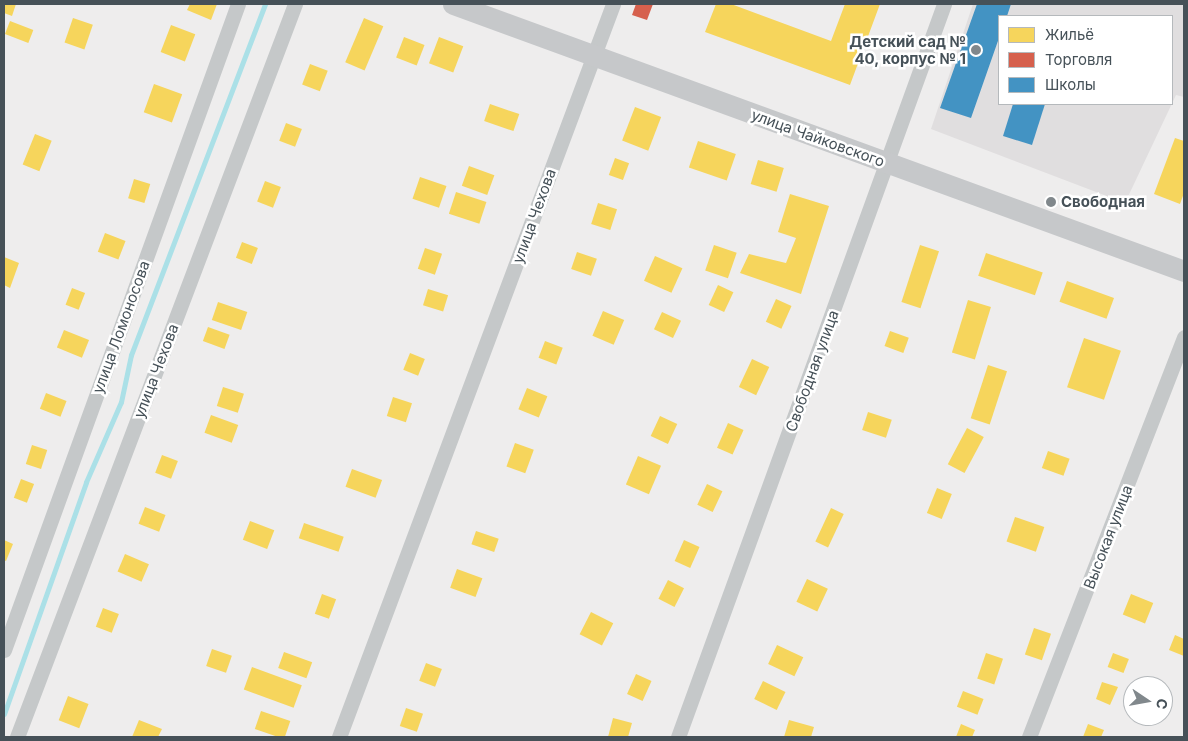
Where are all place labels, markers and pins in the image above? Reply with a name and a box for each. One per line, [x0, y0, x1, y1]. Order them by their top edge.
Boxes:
place label: Детский сад № 40, корпус № 1 [849, 32, 966, 67]
marker: Детский сад № 40, корпус № 1 [970, 44, 982, 56]
place label: Свободная [1061, 193, 1145, 211]
marker: Свободная [1045, 196, 1057, 208]

